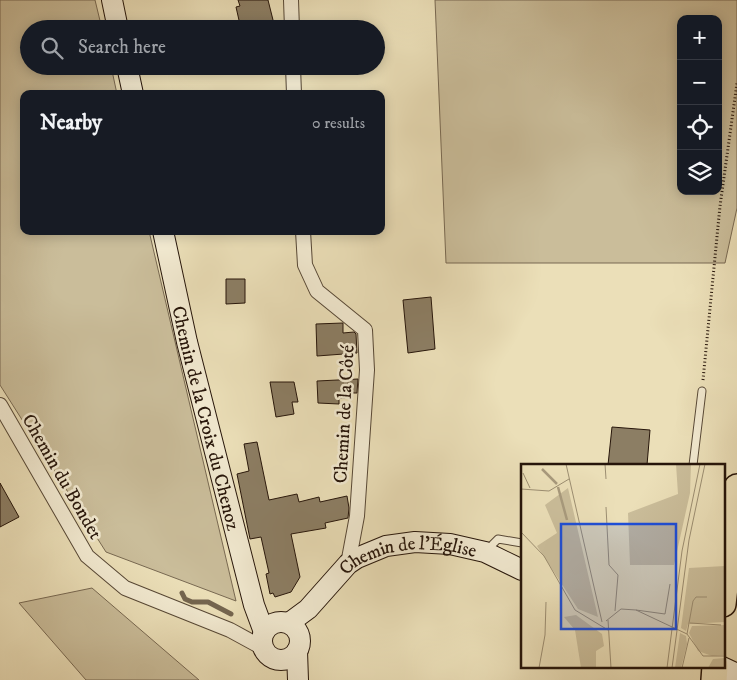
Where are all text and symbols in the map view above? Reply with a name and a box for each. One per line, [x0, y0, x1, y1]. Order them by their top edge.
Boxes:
map controls [677, 15, 722, 195]
button: + [677, 15, 722, 60]
search box [20, 20, 385, 75]
icon: search [38, 34, 66, 62]
text: Search here [78, 36, 166, 59]
button: − [677, 60, 722, 105]
button: locate [677, 105, 722, 150]
text: Nearby [40, 110, 102, 136]
text: 0 results [312, 113, 365, 133]
button: layers [677, 150, 722, 195]
street label: Chemin de la Croix du Chenoz [166, 304, 245, 533]
street label: Chemin de la Côté [329, 344, 360, 484]
street label: Chemin du Bondet [17, 410, 107, 544]
inset map [521, 464, 724, 668]
street label: Chemin de l'Église [334, 532, 479, 580]

